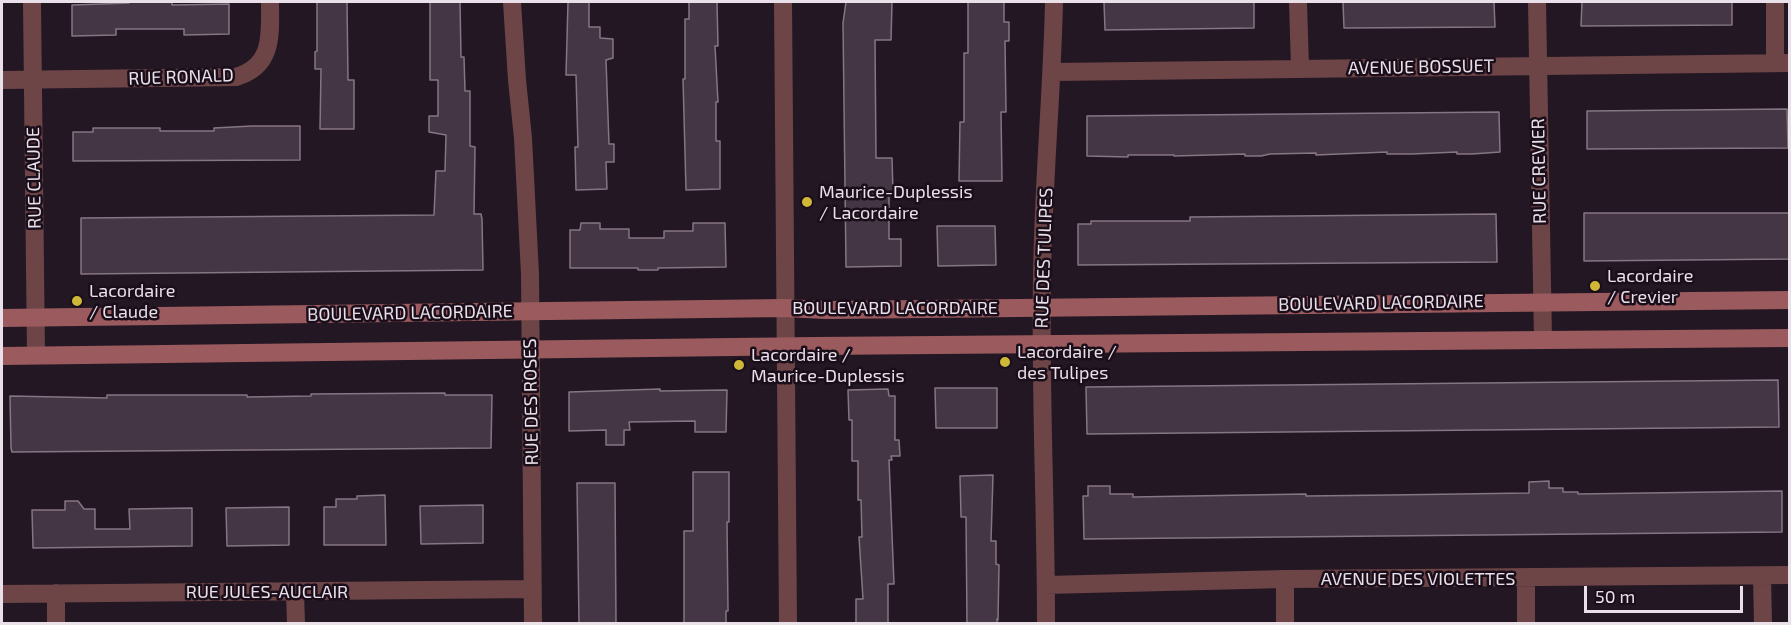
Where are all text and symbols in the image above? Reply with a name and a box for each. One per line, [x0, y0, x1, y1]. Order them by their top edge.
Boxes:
street label: AVENUE BOSSUET [1348, 55, 1494, 79]
street label: RUE RONALD [128, 64, 234, 90]
street label: RUE CREVIER [1527, 118, 1551, 224]
street label: RUE CLAUDE [22, 127, 46, 229]
place label: Maurice-Duplessis / Lacordaire [819, 181, 973, 224]
street label: RUE DES TULIPES [1031, 187, 1057, 329]
marker: Maurice-Duplessis / Lacordaire [800, 195, 814, 209]
place label: Lacordaire / Crevier [1607, 265, 1693, 308]
marker: Lacordaire / Crevier [1588, 279, 1602, 293]
place label: Lacordaire / Claude [89, 280, 175, 322]
street label: BOULEVARD LACORDAIRE [1278, 290, 1484, 316]
marker: Lacordaire / Claude [70, 294, 84, 308]
street label: BOULEVARD LACORDAIRE [792, 297, 998, 319]
street label: BOULEVARD LACORDAIRE [307, 300, 513, 326]
street label: RUE DES ROSES [519, 338, 543, 466]
place label: Lacordaire / des Tulipes [1017, 341, 1117, 384]
place label: Lacordaire / Maurice-Duplessis [751, 344, 905, 386]
marker: Lacordaire / des Tulipes [998, 355, 1012, 369]
marker: Lacordaire / Maurice-Duplessis [732, 358, 746, 372]
street label: AVENUE DES VIOLETTES [1321, 568, 1515, 590]
scale bar [1587, 574, 1746, 612]
street label: RUE JULES-AUCLAIR [186, 581, 348, 603]
text: 50 m [1595, 585, 1635, 607]

